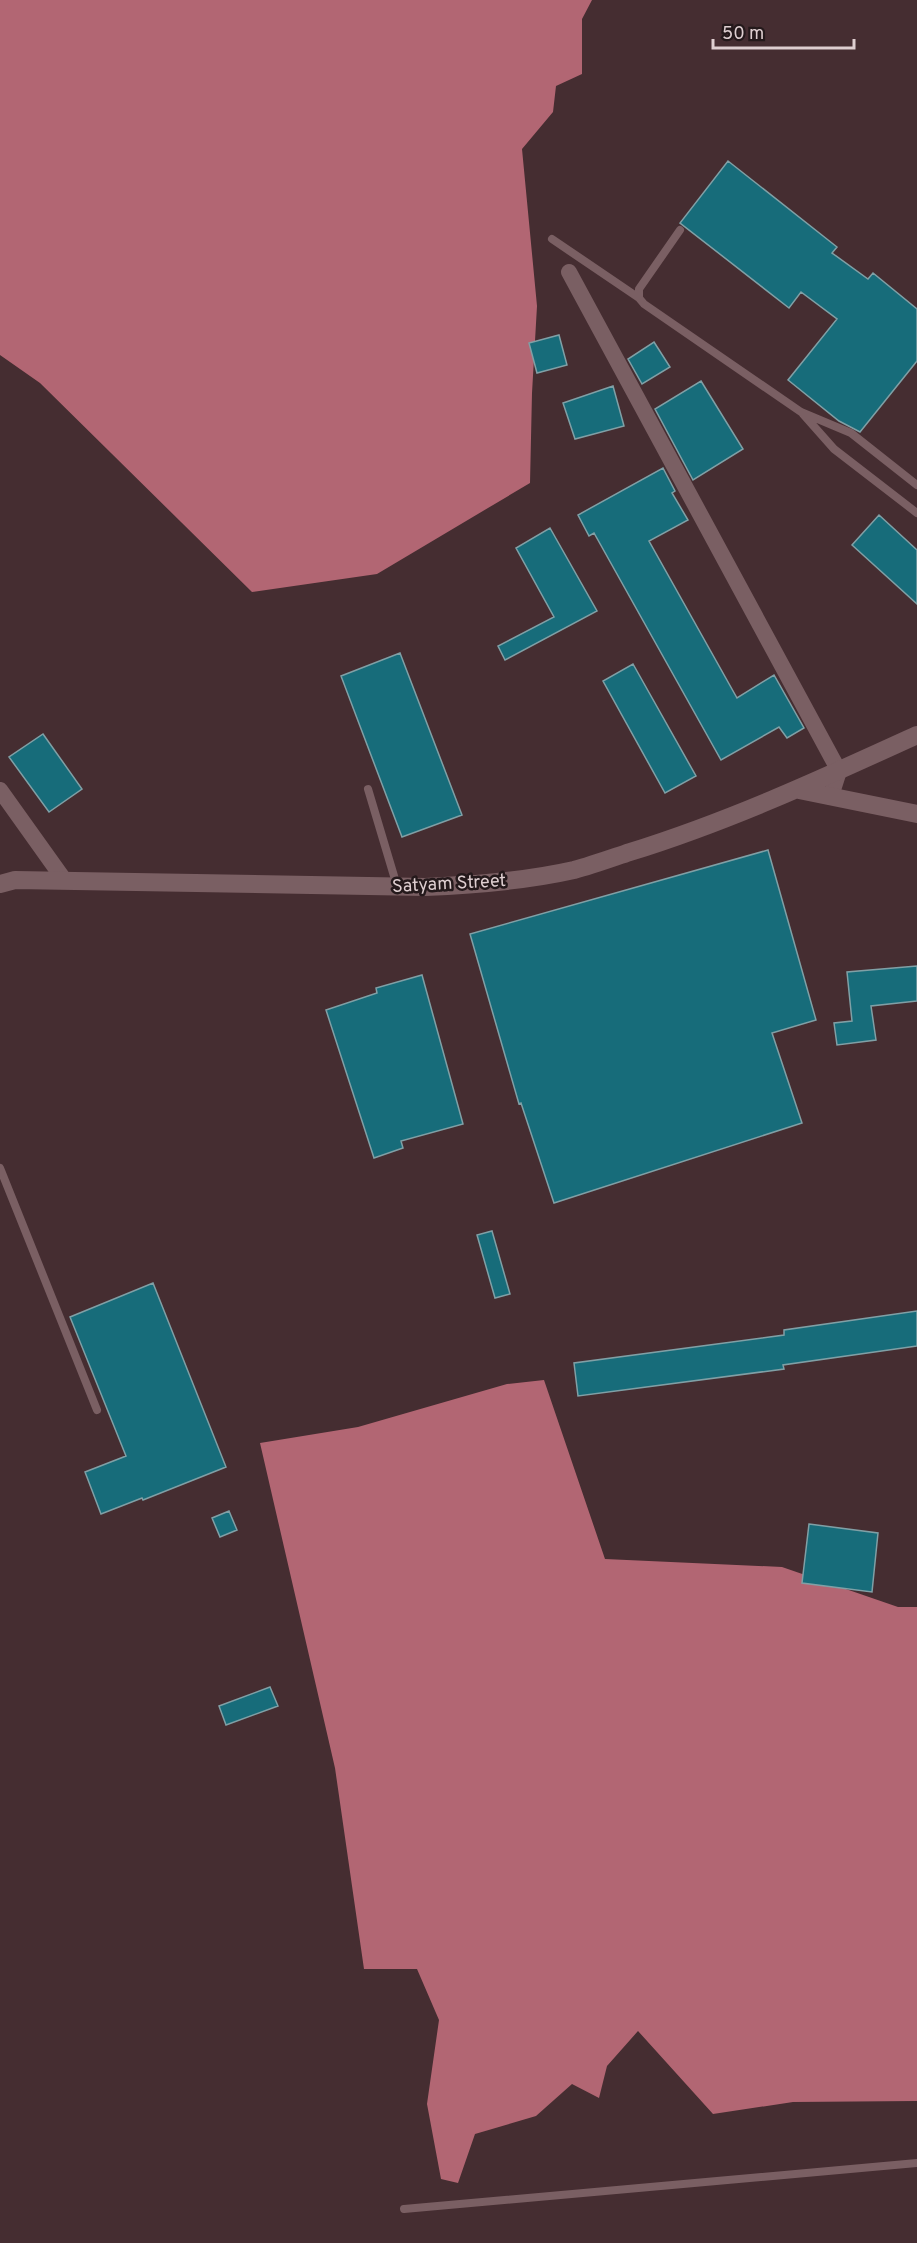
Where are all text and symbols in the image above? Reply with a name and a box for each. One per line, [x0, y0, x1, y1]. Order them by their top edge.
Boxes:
scale bar [713, 12, 854, 50]
text: 50 m [722, 23, 764, 46]
street label: Satyam Street [391, 870, 507, 899]

